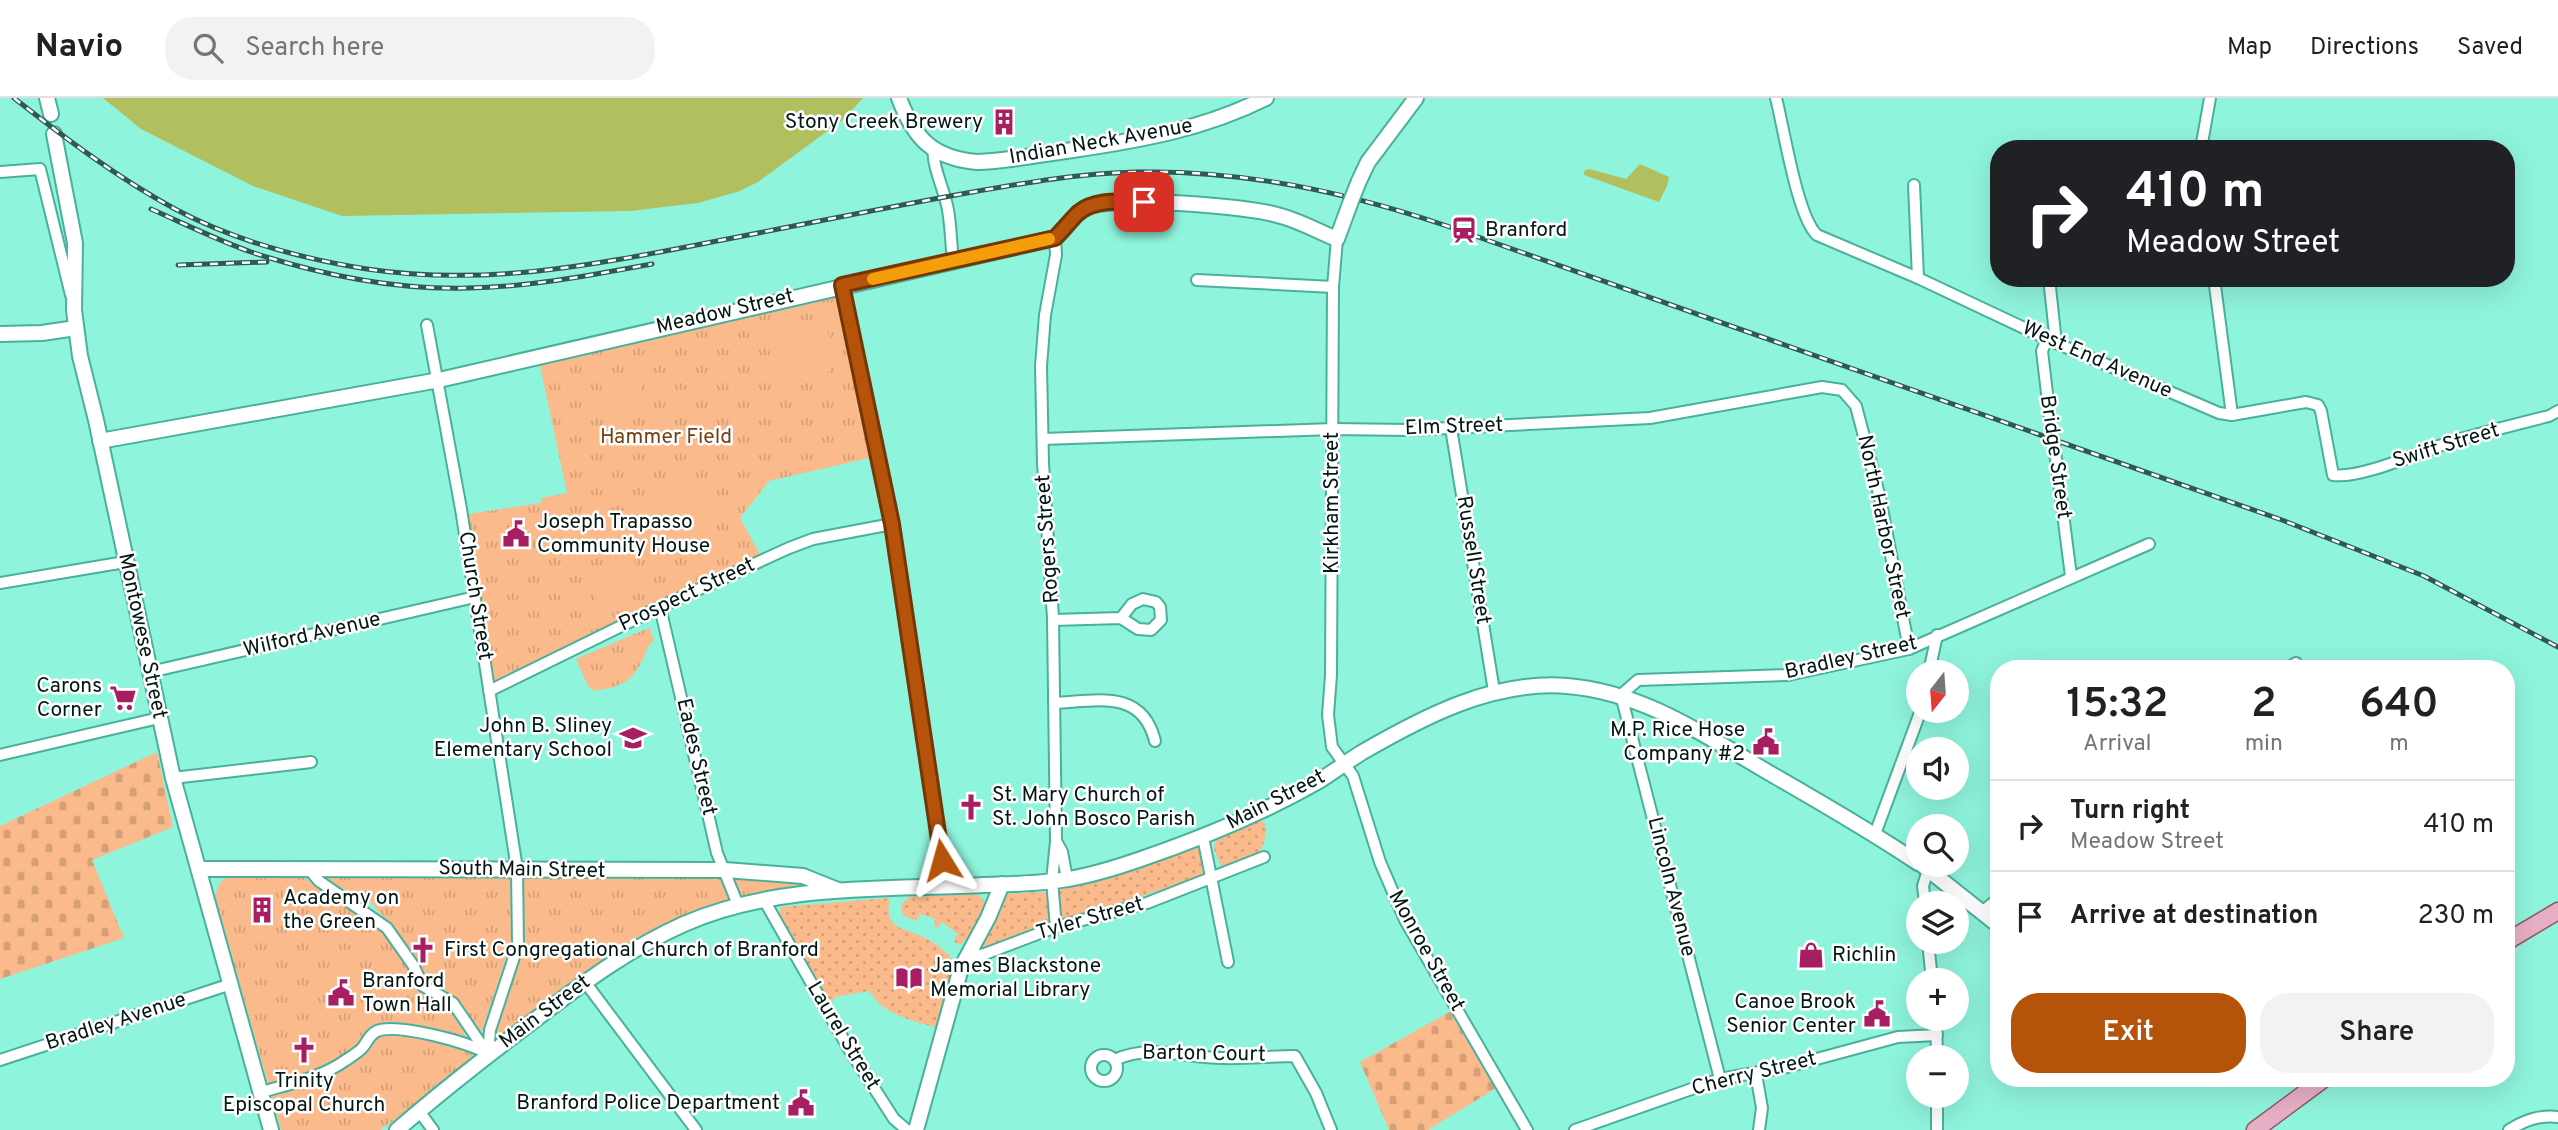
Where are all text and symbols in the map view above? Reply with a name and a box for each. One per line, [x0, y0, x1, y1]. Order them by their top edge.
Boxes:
search box [165, 17, 655, 80]
text: Navio [35, 27, 123, 69]
icon: search [189, 29, 227, 67]
text: Search here [245, 32, 384, 65]
text: Map [2227, 33, 2272, 63]
text: Directions [2310, 33, 2419, 63]
text: Saved [2457, 33, 2523, 63]
building icon: Stony Creek Brewery [989, 107, 1019, 137]
place label: Stony Creek Brewery [785, 109, 983, 136]
street label: Indian Neck Avenue [1007, 113, 1195, 171]
text: 410 m [2126, 163, 2264, 225]
icon: right [2011, 168, 2102, 259]
pin [1114, 172, 1174, 232]
icon: arrive [1125, 183, 1163, 221]
station icon: Branford [1449, 215, 1479, 245]
place label: Branford [1485, 217, 1567, 244]
text: Meadow Street [2126, 224, 2340, 264]
street label: Meadow Street [653, 283, 797, 341]
street label: West End Avenue [2018, 315, 2176, 405]
street label: Bridge Street [2033, 393, 2077, 521]
street label: Elm Street [1404, 412, 1504, 442]
street label: Swift Street [2389, 417, 2503, 475]
park label: Hammer Field [600, 424, 732, 451]
street label: Kirkham Street [1319, 432, 1346, 574]
street label: North Harbor Street [1850, 433, 1916, 621]
street label: Rogers Street [1030, 474, 1066, 604]
street label: Russell Street [1449, 494, 1497, 626]
place label: Joseph Trapasso Community House [537, 509, 710, 560]
public building icon: Joseph Trapasso Community House [501, 519, 531, 549]
street label: Church Street [451, 530, 499, 662]
street label: Montowese Street [111, 551, 173, 721]
street label: Prospect Street [615, 552, 759, 638]
street label: Wilford Avenue [241, 606, 383, 664]
street label: Bradley Street [1782, 630, 1920, 686]
north arrow [1906, 660, 1969, 723]
map controls [1906, 660, 1969, 1108]
place label: Carons Corner [36, 673, 102, 724]
text: 15:32 [2066, 679, 2168, 732]
text: 2 [2251, 679, 2277, 732]
text: 640 [2359, 679, 2439, 732]
supermarket icon: Carons Corner [108, 683, 138, 713]
street label: Eades Street [669, 696, 723, 818]
place label: John B. Sliney Elementary School [434, 713, 612, 764]
place label: M.P. Rice Hose Company #2 [1610, 717, 1745, 768]
school or university icon: John B. Sliney Elementary School [618, 723, 648, 753]
public building icon: M.P. Rice Hose Company #2 [1751, 727, 1781, 757]
text: Arrival [2083, 730, 2152, 759]
text: min [2245, 730, 2283, 759]
text: m [2389, 730, 2409, 759]
button: sound [1906, 737, 1969, 800]
street label: Main Street [1222, 764, 1330, 836]
place label: St. Mary Church of St. John Bosco Parish [992, 782, 1195, 833]
church icon: St. Mary Church of St. John Bosco Parish [956, 792, 986, 822]
text: Turn right [2070, 795, 2190, 828]
icon: right [2011, 807, 2049, 845]
text: 410 m [2423, 809, 2494, 842]
street label: Lincoln Avenue [1641, 814, 1701, 960]
button: search [1906, 814, 1969, 877]
position arrow [905, 823, 979, 897]
text: Meadow Street [2070, 828, 2224, 857]
street label: South Main Street [438, 855, 606, 885]
place label: Academy on the Green [283, 885, 399, 936]
street label: Monroe Street [1382, 886, 1470, 1016]
street label: Tyler Street [1033, 891, 1147, 947]
button: layers [1906, 891, 1969, 954]
building icon: Academy on the Green [247, 895, 277, 925]
icon: arrive [2011, 898, 2049, 936]
text: Arrive at destination [2070, 900, 2318, 933]
text: 230 m [2418, 900, 2494, 933]
church icon: First Congregational Church of Branford [408, 935, 438, 965]
place label: First Congregational Church of Branford [444, 937, 819, 964]
shop icon: Richlin [1796, 940, 1826, 970]
place label: Richlin [1832, 942, 1896, 969]
place label: James Blackstone Memorial Library [930, 953, 1101, 1004]
library icon: James Blackstone Memorial Library [894, 963, 924, 993]
place label: Branford Town Hall [362, 968, 452, 1019]
button: + [1906, 968, 1969, 1031]
street label: Main Street [494, 969, 596, 1055]
street label: Laurel Street [800, 977, 886, 1095]
public building icon: Branford Town Hall [326, 978, 356, 1008]
street label: Bradley Avenue [42, 987, 190, 1057]
place label: Canoe Brook Senior Center [1726, 989, 1856, 1040]
button: Exit [2011, 993, 2246, 1073]
button: Share [2260, 993, 2494, 1073]
public building icon: Canoe Brook Senior Center [1862, 999, 1892, 1029]
church icon: Trinity Episcopal Church [289, 1035, 319, 1065]
street label: Barton Court [1142, 1039, 1266, 1069]
street label: Cherry Street [1689, 1045, 1819, 1103]
button: − [1906, 1045, 1969, 1108]
place label: Trinity Episcopal Church [223, 1068, 385, 1119]
public building icon: Branford Police Department [786, 1088, 816, 1118]
place label: Branford Police Department [516, 1090, 780, 1117]

